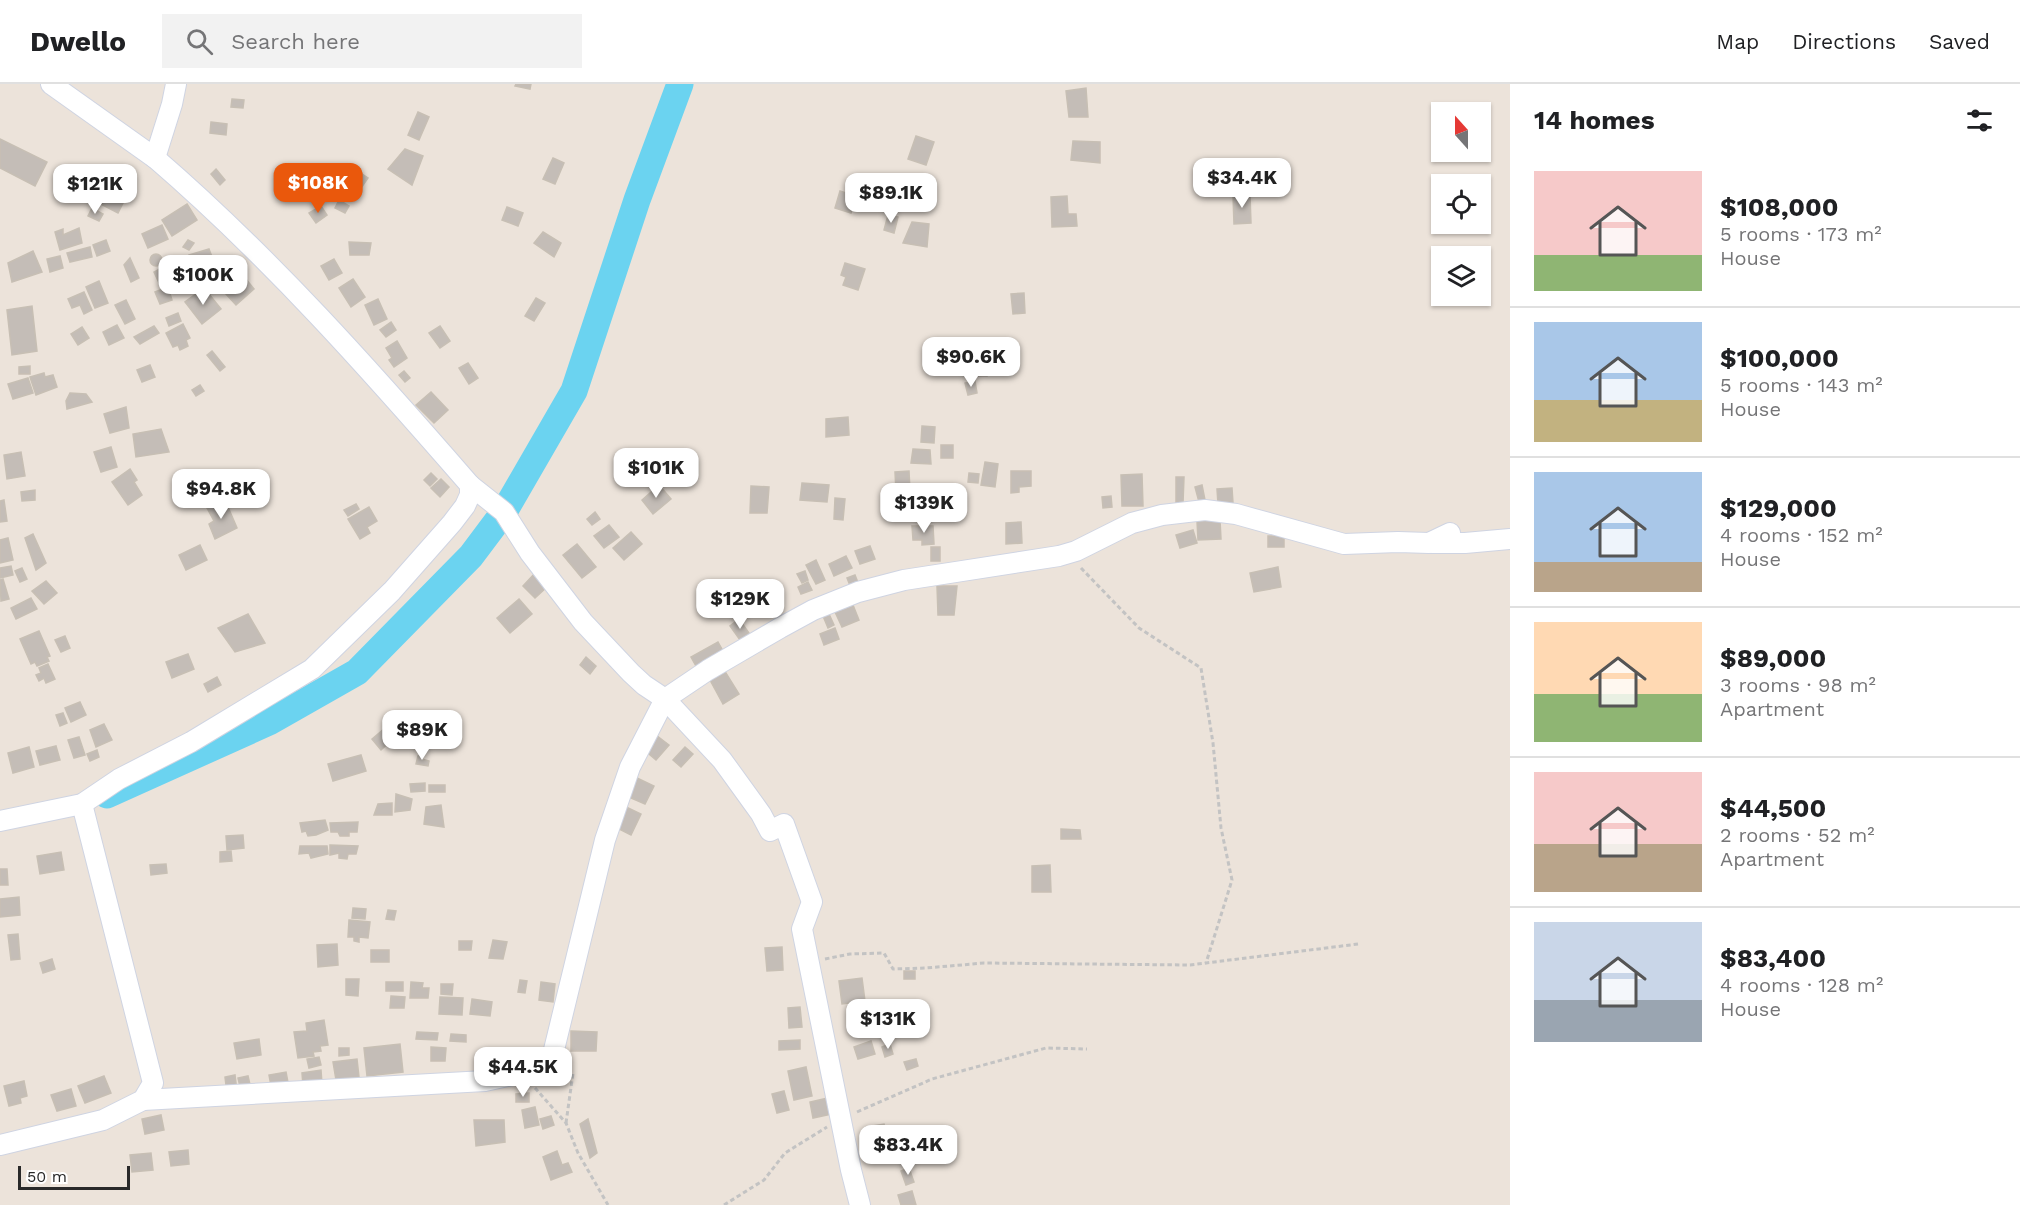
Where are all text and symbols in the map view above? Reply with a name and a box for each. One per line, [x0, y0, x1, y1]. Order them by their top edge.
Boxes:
search box [162, 14, 582, 68]
text: Dwello [30, 25, 126, 58]
icon: search [183, 25, 216, 58]
text: Search here [231, 29, 360, 54]
text: Map [1716, 29, 1759, 54]
text: Directions [1792, 29, 1896, 54]
text: Saved [1929, 29, 1990, 54]
north arrow [1431, 102, 1491, 162]
map controls [1431, 102, 1491, 306]
icon: filters [1963, 104, 1996, 137]
text: 14 homes [1534, 105, 1655, 135]
pin: $34.4K [1193, 158, 1291, 209]
pin: $108K [276, 163, 360, 214]
pin: $121K [53, 164, 137, 215]
text: $34.4K [1207, 165, 1277, 189]
text: $108K [288, 170, 348, 194]
text: $121K [67, 171, 123, 195]
pin: $89.1K [842, 173, 940, 224]
button: locate [1431, 174, 1491, 234]
text: $89.1K [859, 180, 923, 204]
text: $108,000 [1720, 192, 1838, 222]
icon: home [1582, 195, 1654, 267]
text: 5 rooms · 173 m² [1720, 222, 1882, 246]
button: layers [1431, 246, 1491, 306]
text: House [1720, 246, 1781, 270]
pin: $100K [161, 255, 245, 306]
text: $100K [172, 262, 234, 286]
pin: $90.6K [922, 337, 1020, 388]
text: $100,000 [1720, 343, 1839, 373]
text: $90.6K [936, 344, 1006, 368]
icon: home [1582, 346, 1654, 418]
text: 5 rooms · 143 m² [1720, 373, 1883, 397]
text: House [1720, 397, 1781, 421]
pin: $101K [614, 448, 698, 499]
text: $101K [628, 455, 684, 479]
pin: $94.8K [172, 469, 270, 520]
text: $94.8K [186, 476, 256, 500]
pin: $139K [882, 483, 966, 534]
text: $139K [894, 490, 954, 514]
text: $129,000 [1720, 493, 1837, 523]
icon: home [1582, 496, 1654, 568]
text: 4 rooms · 152 m² [1720, 523, 1883, 547]
text: House [1720, 547, 1781, 571]
pin: $129K [698, 579, 782, 630]
text: $129K [710, 586, 770, 610]
text: $89,000 [1720, 643, 1826, 673]
icon: home [1582, 646, 1654, 718]
text: 3 rooms · 98 m² [1720, 673, 1876, 697]
text: Apartment [1720, 697, 1824, 721]
pin: $89K [386, 710, 458, 761]
text: $89K [396, 717, 448, 741]
text: $44,500 [1720, 793, 1826, 823]
icon: home [1582, 796, 1654, 868]
text: 2 rooms · 52 m² [1720, 823, 1875, 847]
text: Apartment [1720, 847, 1824, 871]
text: $83,400 [1720, 943, 1826, 973]
icon: home [1582, 946, 1654, 1018]
text: 4 rooms · 128 m² [1720, 973, 1883, 997]
text: House [1720, 997, 1781, 1021]
pin: $131K [846, 999, 930, 1050]
text: $131K [860, 1006, 916, 1030]
pin: $44.5K [474, 1047, 572, 1098]
text: $44.5K [488, 1054, 558, 1078]
pin: $83.4K [859, 1125, 957, 1176]
text: $83.4K [873, 1132, 943, 1156]
scale bar [18, 1163, 130, 1190]
text: 50 m [27, 1167, 67, 1186]

